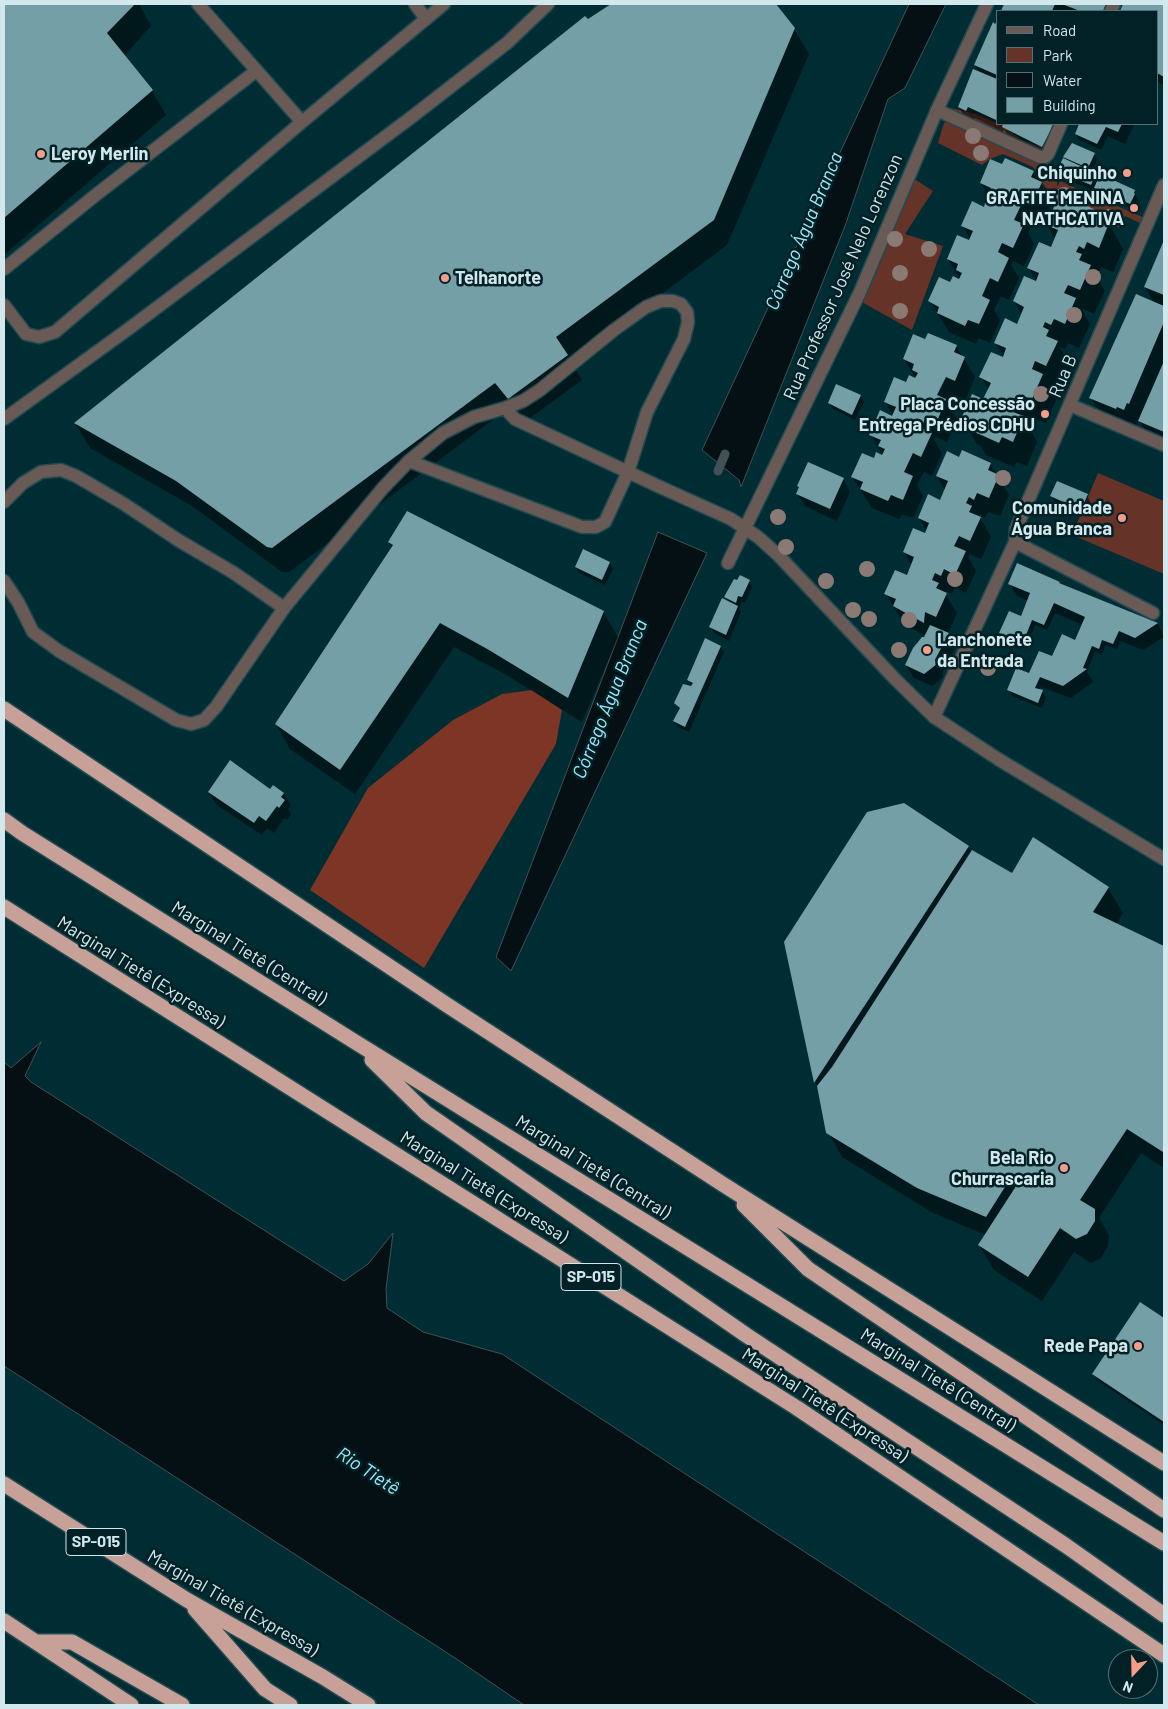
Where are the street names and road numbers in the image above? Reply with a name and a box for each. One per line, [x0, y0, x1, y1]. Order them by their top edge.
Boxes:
street label: Rua Professor José Nelo Lorenzon [779, 151, 907, 403]
street label: Rua B [1044, 351, 1082, 401]
street label: Marginal Tietê (Central) [167, 896, 331, 1010]
street label: Marginal Tietê (Expressa) [53, 912, 229, 1032]
street label: Marginal Tietê (Central) [511, 1110, 675, 1224]
street label: Marginal Tietê (Expressa) [396, 1127, 572, 1247]
road number: SP-015 [561, 1264, 621, 1290]
street label: Marginal Tietê (Central) [856, 1323, 1020, 1437]
street label: Marginal Tietê (Expressa) [738, 1343, 912, 1467]
road number: SP-015 [66, 1528, 126, 1555]
street label: Marginal Tietê (Expressa) [144, 1545, 322, 1661]

